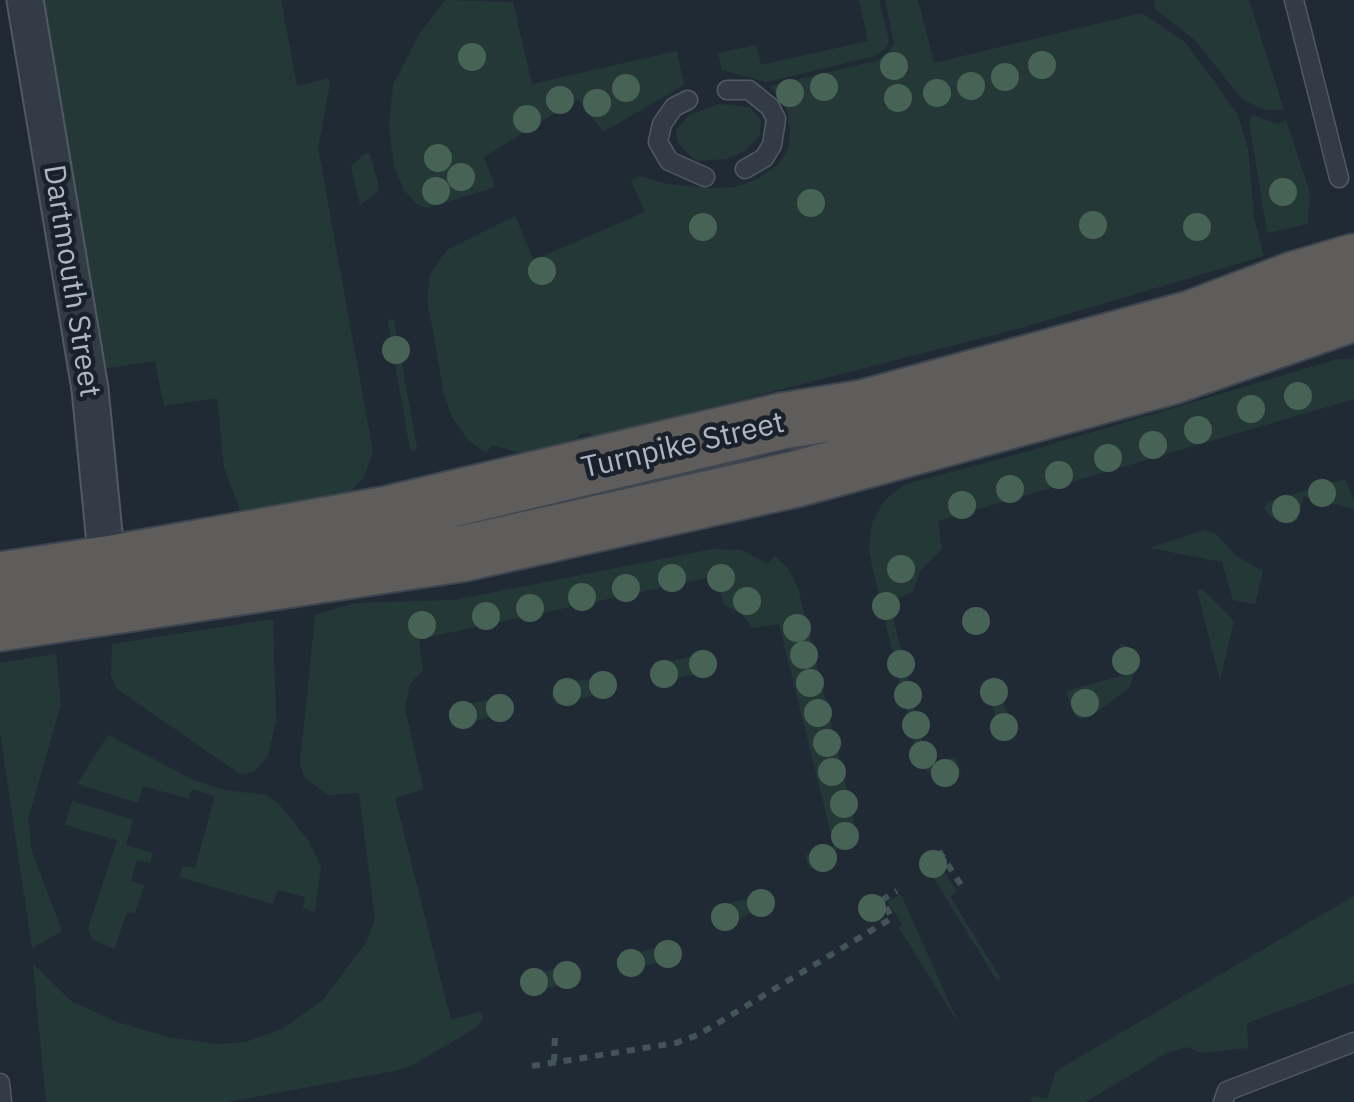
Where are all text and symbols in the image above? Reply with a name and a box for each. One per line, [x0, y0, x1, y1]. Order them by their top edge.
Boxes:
street label: Dartmouth Street [35, 162, 107, 400]
street label: Turnpike Street [578, 405, 788, 487]

